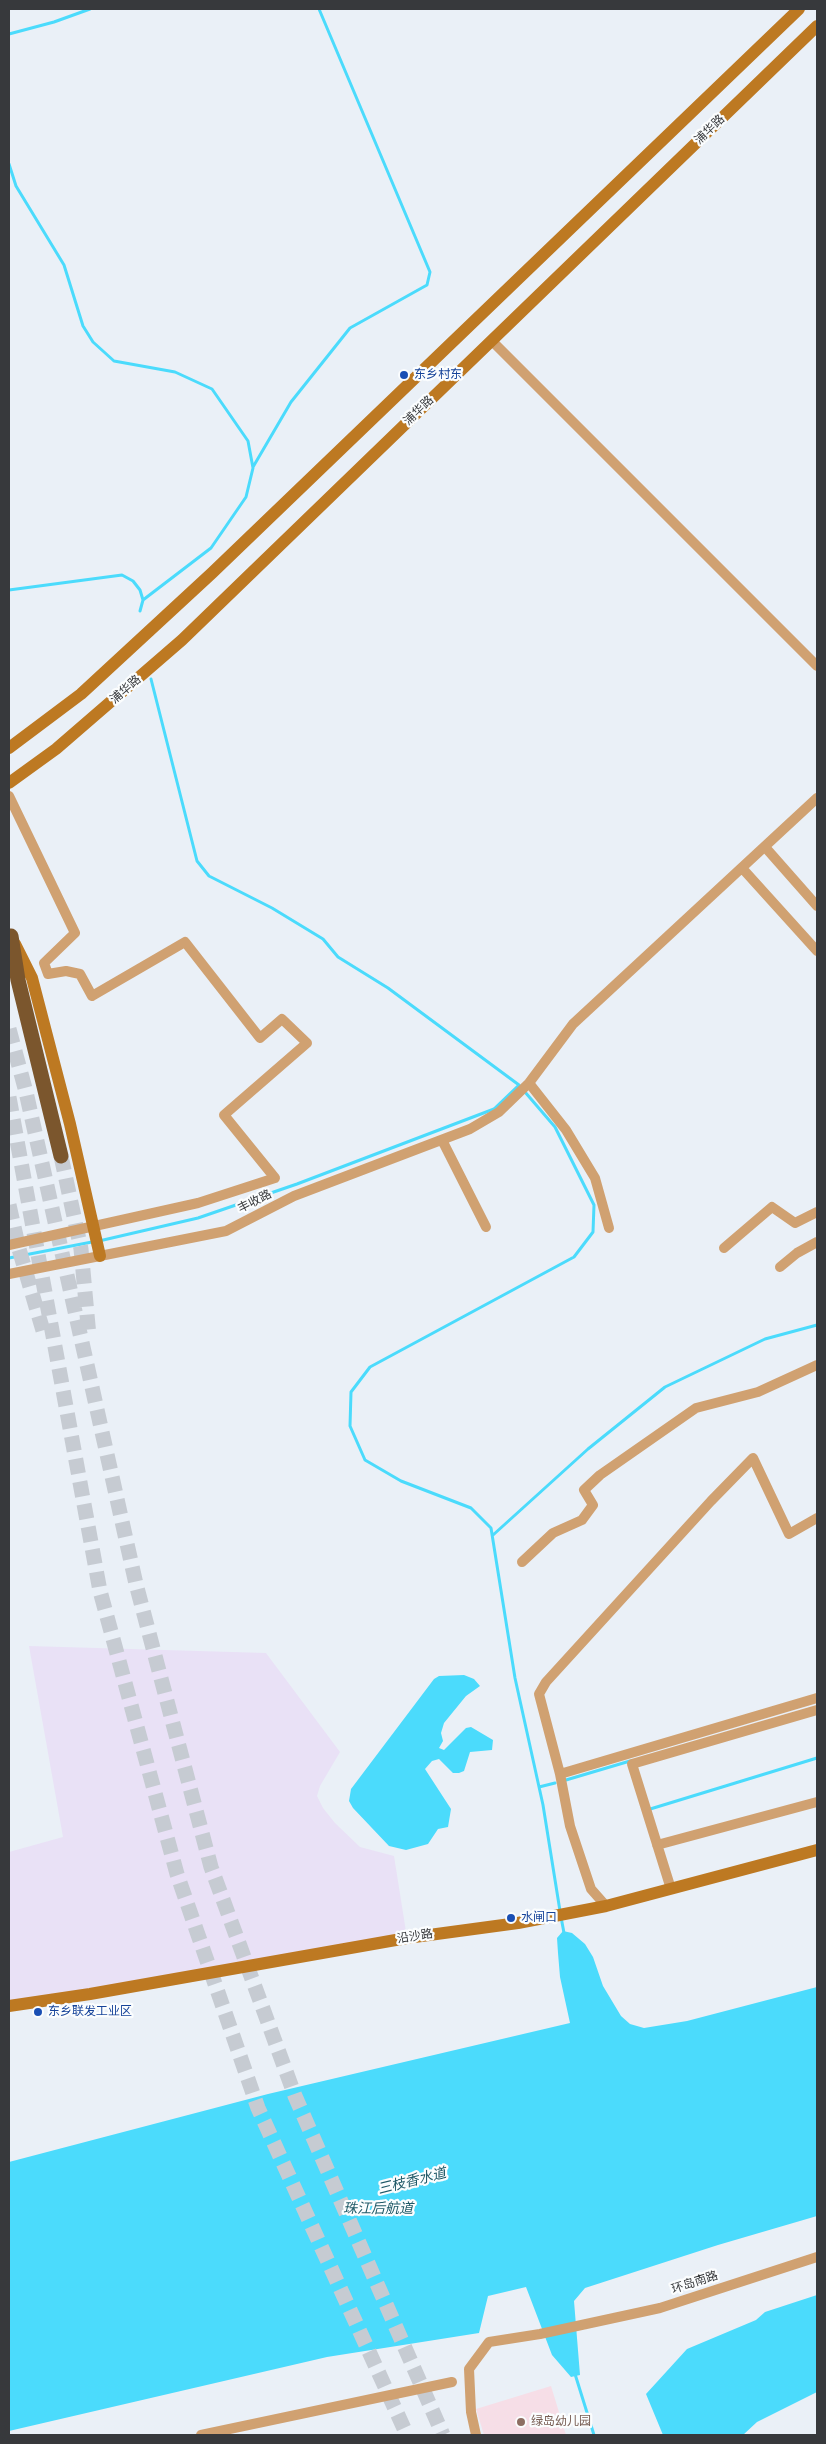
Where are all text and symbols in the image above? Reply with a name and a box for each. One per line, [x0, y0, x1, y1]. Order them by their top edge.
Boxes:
street label: 浦华路 [692, 112, 728, 148]
place label: 东乡村东 [414, 368, 462, 382]
marker: 东乡村东 [398, 369, 410, 381]
street label: 浦华路 [401, 393, 437, 429]
street label: 浦华路 [108, 673, 144, 707]
street label: 丰收路 [236, 1187, 274, 1217]
place label: 水闸口 [521, 1911, 557, 1925]
marker: 水闸口 [505, 1912, 517, 1924]
street label: 沿沙路 [396, 1927, 434, 1947]
place label: 东乡联发工业区 [48, 2005, 132, 2019]
marker: 东乡联发工业区 [32, 2006, 44, 2018]
water label: 三枝香水道 [376, 2165, 448, 2199]
water label: 珠江后航道 [343, 2201, 413, 2217]
street label: 环岛南路 [670, 2269, 720, 2297]
place label: 绿岛幼儿园 [531, 2415, 591, 2429]
marker: 绿岛幼儿园 [515, 2416, 527, 2428]

